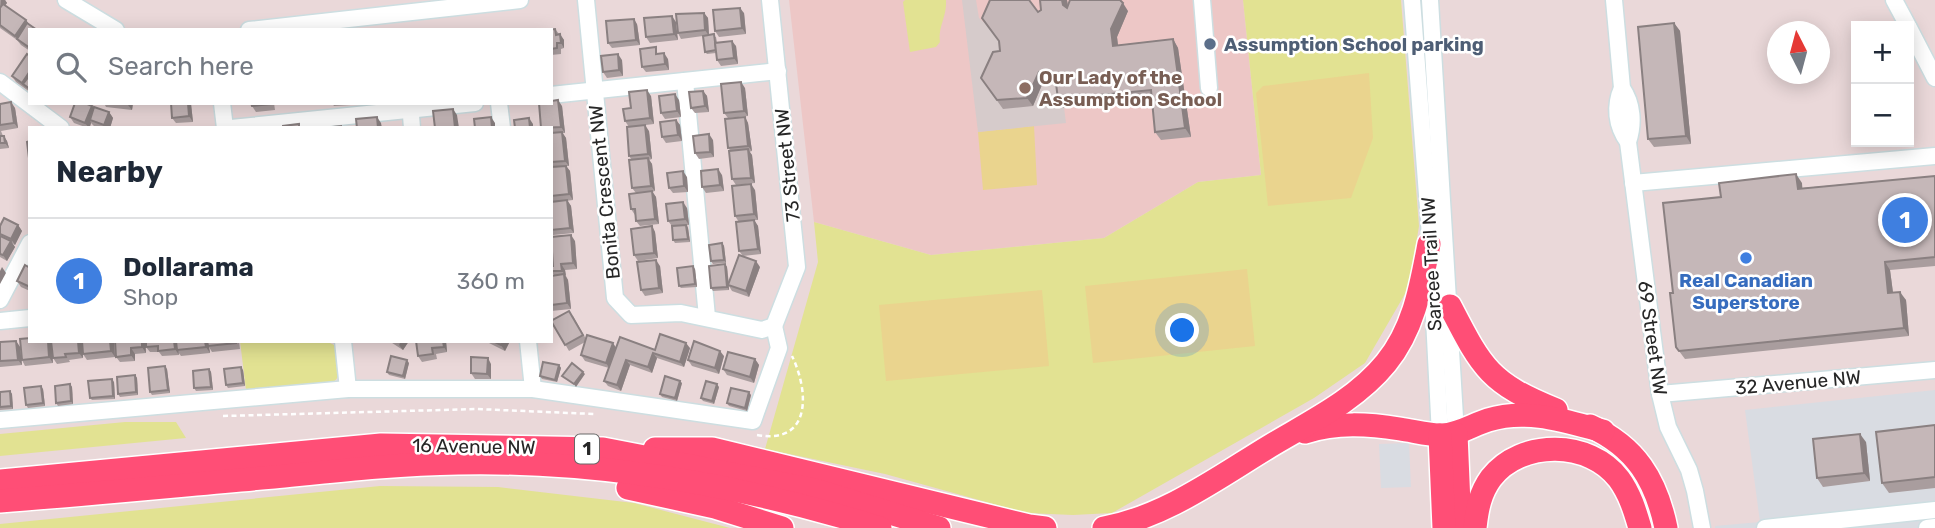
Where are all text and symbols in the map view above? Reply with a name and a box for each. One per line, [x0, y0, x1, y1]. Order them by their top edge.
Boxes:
north arrow [1767, 21, 1830, 84]
map controls [1851, 21, 1914, 147]
button: + [1851, 21, 1914, 84]
search box [28, 28, 553, 105]
place label: Assumption School parking [1224, 33, 1484, 56]
marker: Assumption School parking [1202, 36, 1218, 52]
icon: search [52, 48, 90, 86]
text: Search here [108, 51, 254, 82]
place label: Our Lady of the Assumption School [1039, 66, 1222, 111]
marker: Our Lady of the Assumption School [1017, 80, 1033, 96]
button: − [1851, 84, 1914, 147]
street label: Bonita Crescent NW [584, 104, 625, 280]
street label: 73 Street NW [770, 107, 805, 223]
text: Nearby [56, 154, 163, 190]
pin: 1 [1882, 194, 1928, 246]
street label: Sarcee Trail NW [1416, 196, 1447, 332]
marker: Real Canadian Superstore [1738, 250, 1754, 266]
text: Dollarama [123, 252, 254, 283]
text: 1 [73, 267, 85, 295]
text: 360 m [457, 267, 525, 295]
place label: Real Canadian Superstore [1679, 269, 1813, 314]
street label: 69 Street NW [1633, 279, 1672, 397]
text: Shop [123, 283, 178, 311]
your location [1165, 313, 1199, 347]
street label: 32 Avenue NW [1734, 366, 1862, 399]
street label: 16 Avenue NW [412, 434, 536, 459]
road number: 1 [575, 434, 599, 463]

